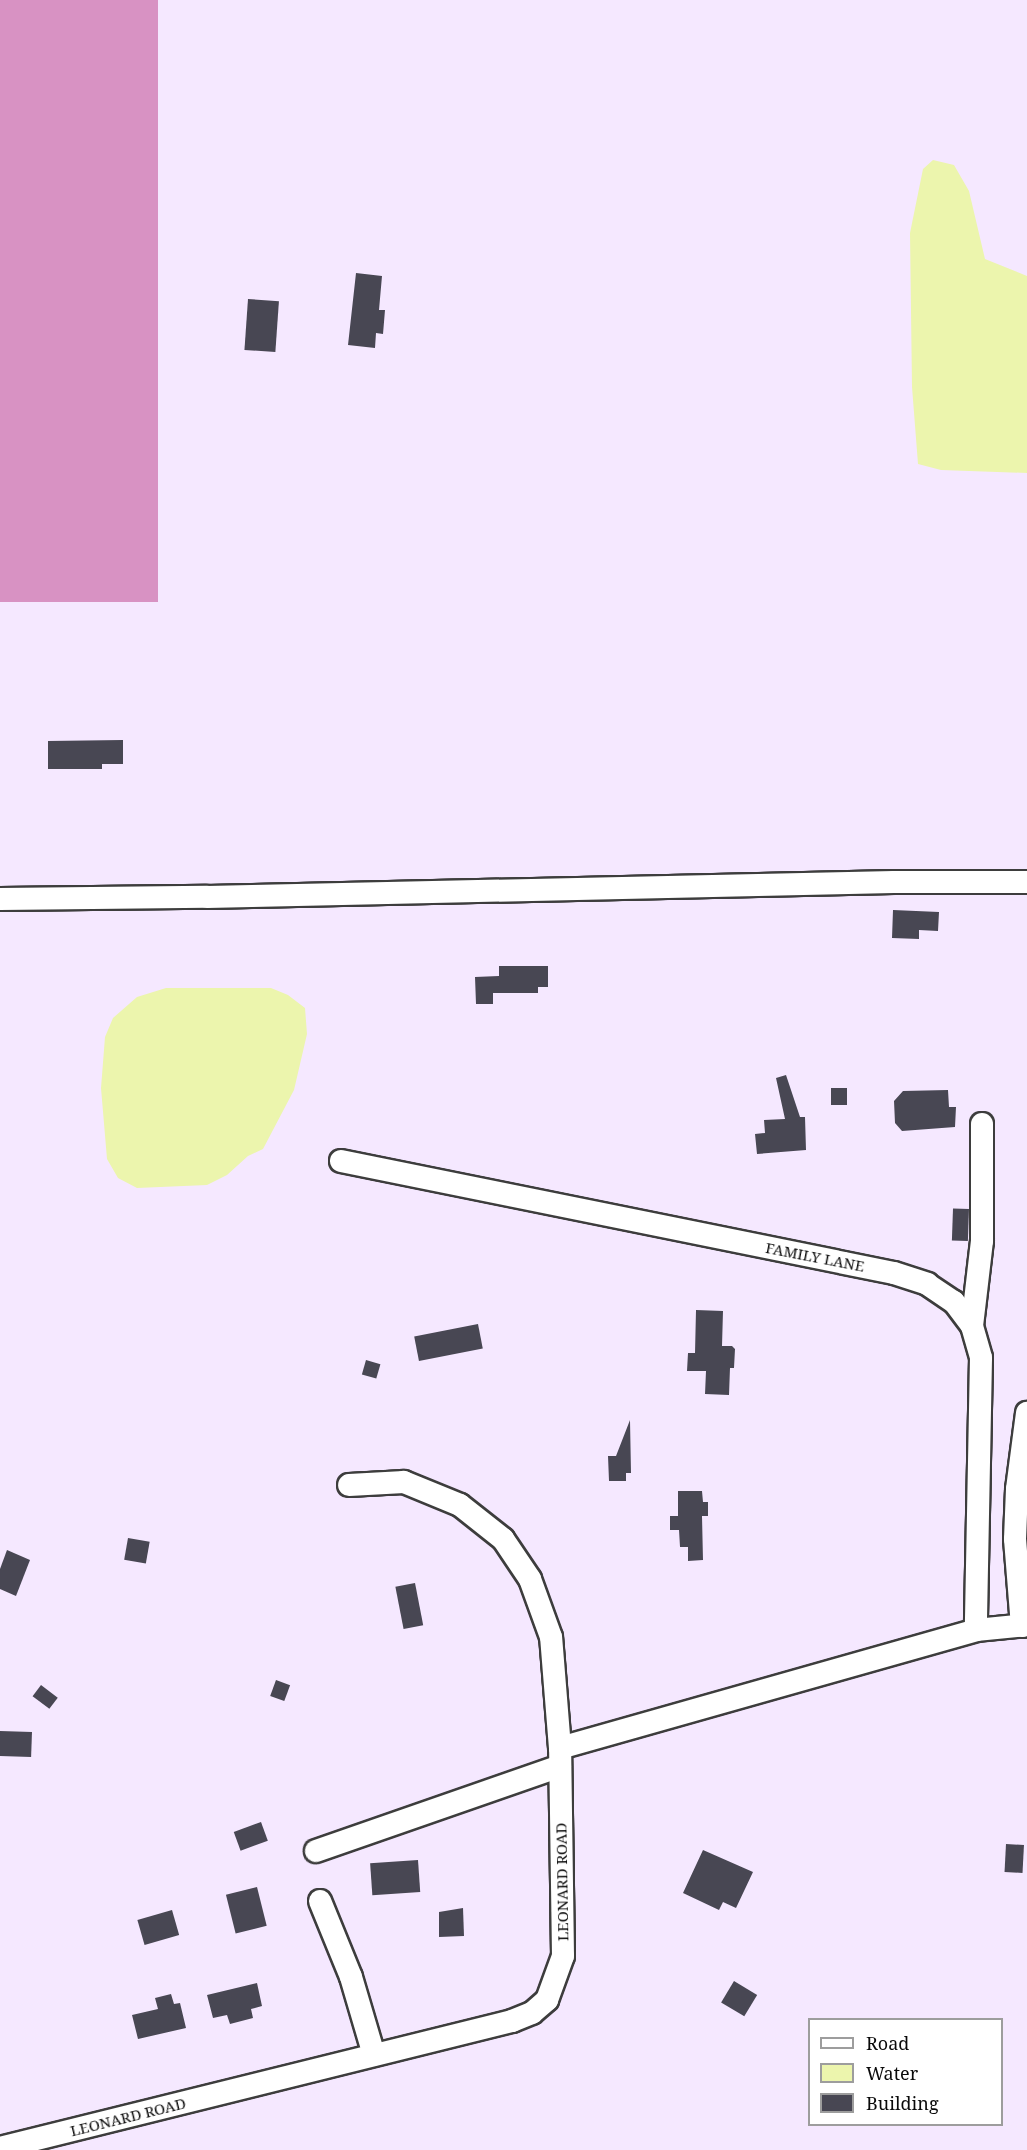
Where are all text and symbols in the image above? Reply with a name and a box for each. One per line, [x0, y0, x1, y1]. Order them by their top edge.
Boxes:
street label: FAMILY LANE [764, 1239, 866, 1275]
street label: LEONARD ROAD [552, 1823, 572, 1941]
legend [808, 2018, 1003, 2126]
text: Road [866, 2031, 909, 2055]
text: Water [866, 2061, 918, 2085]
text: Building [866, 2091, 939, 2115]
street label: LEONARD ROAD [68, 2094, 188, 2140]

